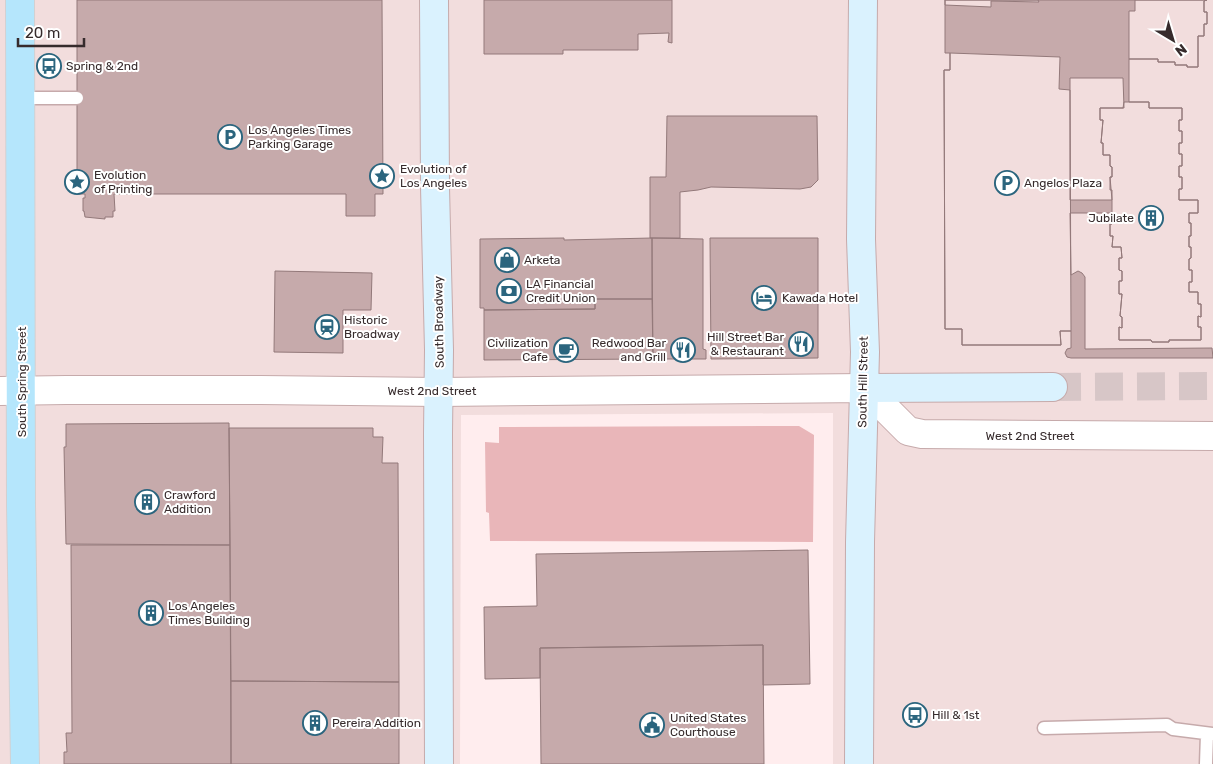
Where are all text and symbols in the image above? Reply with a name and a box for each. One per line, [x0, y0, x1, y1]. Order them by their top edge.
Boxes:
scale bar [18, 15, 84, 47]
north arrow [1148, 15, 1198, 65]
text: 20 m [25, 24, 60, 42]
text: N [1171, 40, 1190, 60]
bus stop icon: Spring & 2nd [36, 53, 62, 79]
place label: Spring & 2nd [66, 59, 138, 73]
place label: Los Angeles Times Parking Garage [248, 123, 351, 151]
parking icon: Los Angeles Times Parking Garage [217, 124, 243, 150]
place label: Evolution of Los Angeles [400, 162, 467, 190]
place icon: Evolution of Los Angeles [369, 163, 395, 189]
place label: Evolution of Printing [94, 168, 153, 196]
place icon: Evolution of Printing [64, 169, 90, 195]
parking icon: Angelos Plaza [994, 170, 1020, 196]
place label: Angelos Plaza [1024, 176, 1102, 190]
building icon: Jubilate [1138, 205, 1164, 231]
place label: Jubilate [1088, 211, 1134, 225]
shop icon: Arketa [494, 247, 520, 273]
place label: Arketa [524, 253, 561, 267]
street label: South Broadway [431, 275, 447, 368]
place label: LA Financial Credit Union [526, 277, 596, 305]
bank icon: LA Financial Credit Union [496, 278, 522, 304]
hotel icon: Kawada Hotel [751, 285, 777, 311]
place label: Kawada Hotel [782, 291, 858, 305]
place label: Historic Broadway [344, 313, 400, 341]
station icon: Historic Broadway [314, 314, 340, 340]
street label: South Spring Street [15, 326, 29, 437]
place label: Hill Street Bar & Restaurant [707, 330, 784, 358]
restaurant icon: Hill Street Bar & Restaurant [788, 331, 814, 357]
place label: Civilization Cafe [487, 336, 548, 364]
place label: Redwood Bar and Grill [592, 336, 666, 364]
street label: South Hill Street [855, 336, 871, 428]
cafe icon: Civilization Cafe [553, 337, 579, 363]
restaurant icon: Redwood Bar and Grill [670, 337, 696, 363]
street label: West 2nd Street [388, 384, 477, 398]
street label: West 2nd Street [986, 429, 1075, 443]
place label: Crawford Addition [164, 488, 216, 516]
building icon: Crawford Addition [134, 489, 160, 515]
place label: Los Angeles Times Building [168, 599, 250, 627]
building icon: Los Angeles Times Building [138, 600, 164, 626]
bus stop icon: Hill & 1st [902, 702, 928, 728]
place label: Hill & 1st [932, 708, 980, 722]
building icon: Pereira Addition [302, 710, 328, 736]
place label: United States Courthouse [670, 711, 746, 739]
public building icon: United States Courthouse [639, 712, 665, 738]
place label: Pereira Addition [332, 716, 421, 730]

